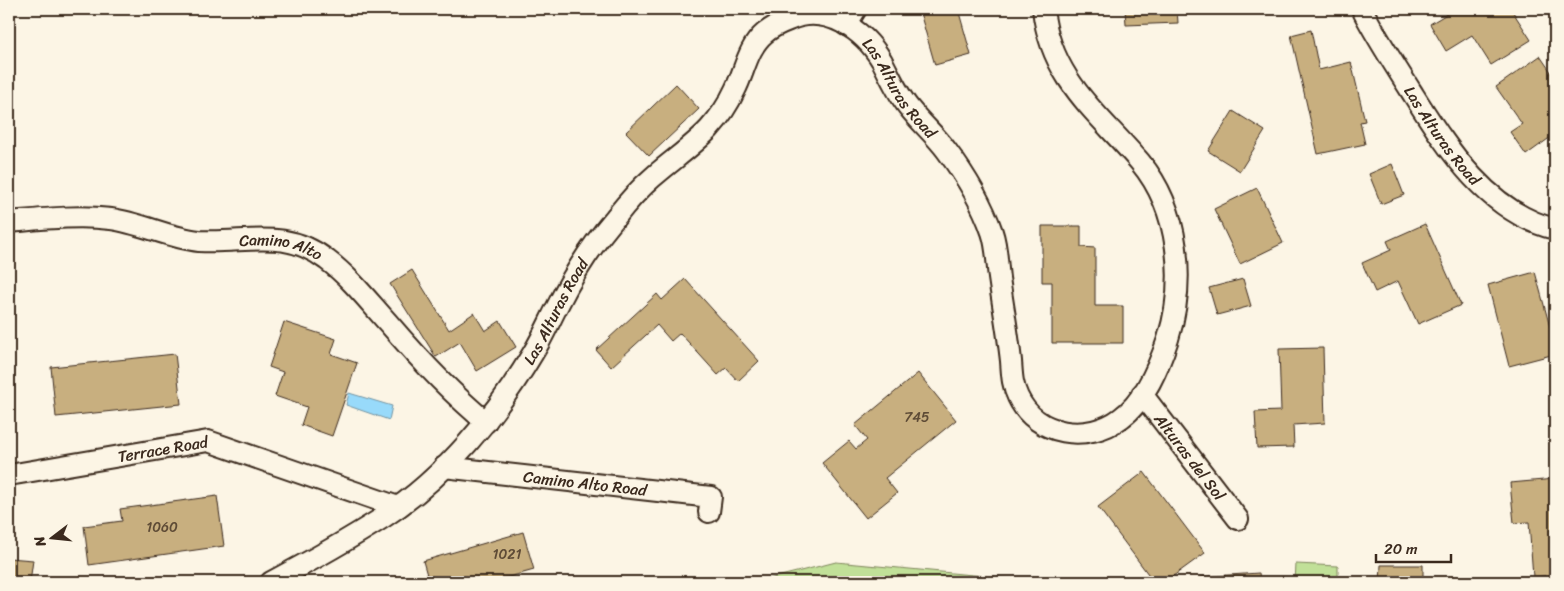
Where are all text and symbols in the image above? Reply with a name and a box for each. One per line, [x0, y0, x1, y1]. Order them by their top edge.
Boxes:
street label: Las Alturas Road [855, 30, 945, 146]
street label: Las Alturas Road [1396, 80, 1489, 193]
street label: Camino Alto [238, 225, 329, 268]
street label: Las Alturas Road [515, 251, 597, 370]
house number: 745 [904, 405, 930, 430]
street label: Alturas del Sol [1146, 406, 1234, 507]
street label: Terrace Road [115, 427, 212, 471]
street label: Camino Alto Road [522, 462, 650, 504]
north arrow [28, 514, 78, 564]
house number: 1060 [146, 515, 178, 540]
scale bar [1376, 531, 1452, 563]
text: N [27, 533, 54, 551]
text: 20 m [1384, 536, 1418, 562]
house number: 1021 [493, 542, 521, 567]

